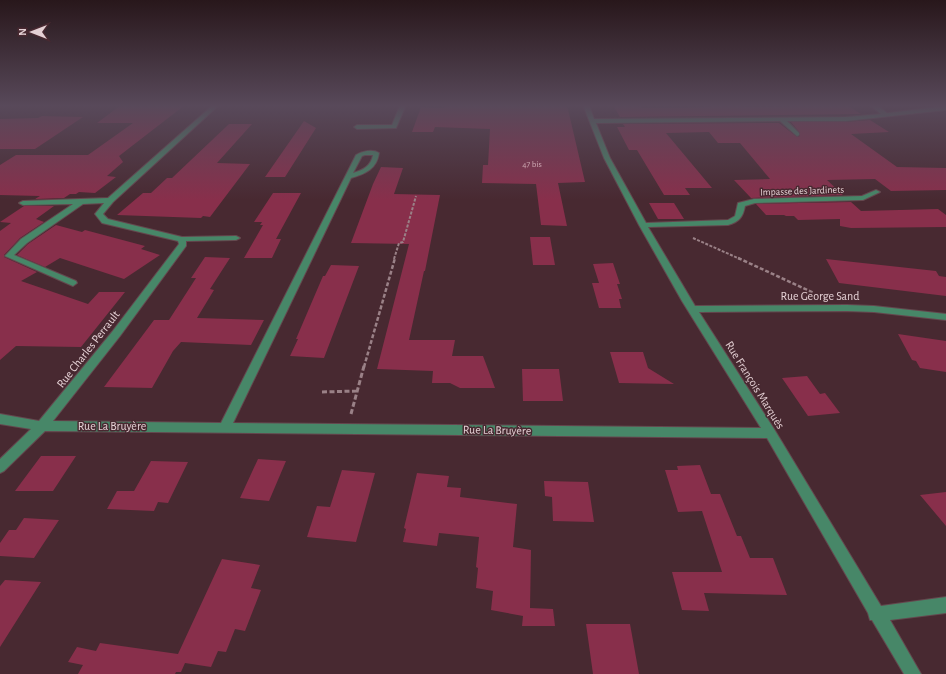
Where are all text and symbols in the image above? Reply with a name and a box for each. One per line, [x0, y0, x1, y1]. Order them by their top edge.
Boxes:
north arrow [12, 12, 52, 52]
text: N [17, 28, 28, 36]
house number: 47 bis [522, 160, 542, 169]
street label: Impasse des Jardinets [760, 185, 844, 197]
street label: Rue George Sand [781, 290, 859, 302]
street label: Rue Charles Perrault [54, 308, 122, 390]
street label: Rue François Marquès [723, 339, 787, 431]
street label: Rue La Bruyère [78, 420, 146, 433]
street label: Rue La Bruyère [463, 423, 531, 438]

